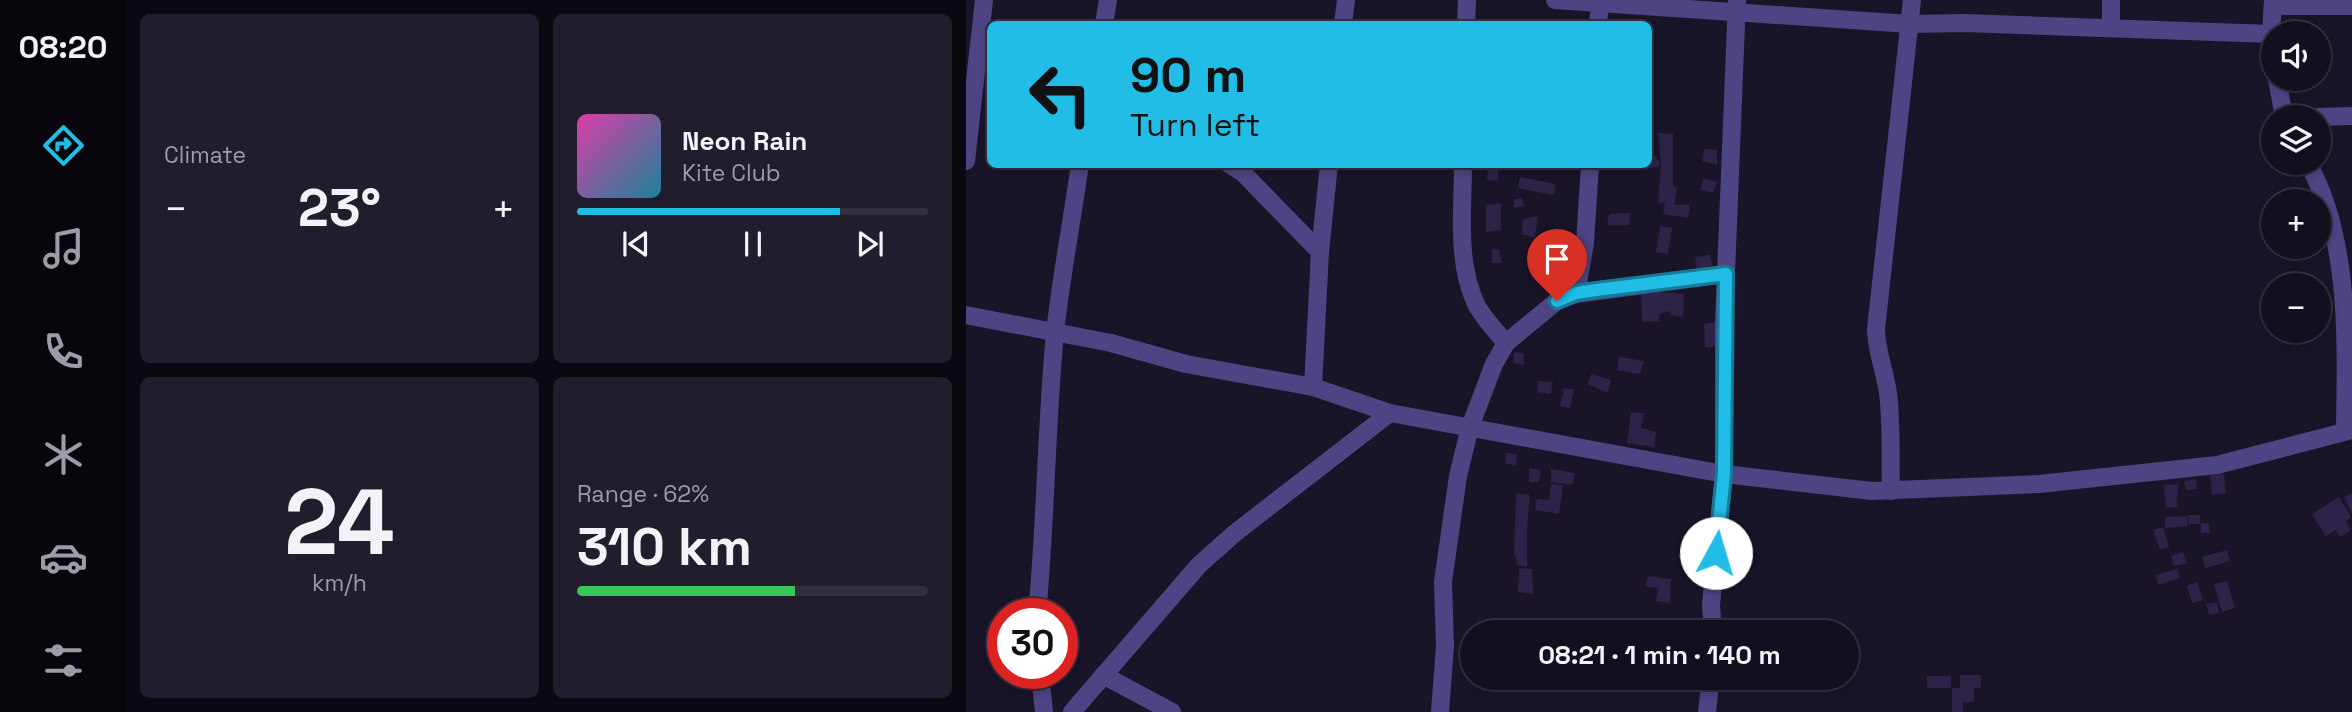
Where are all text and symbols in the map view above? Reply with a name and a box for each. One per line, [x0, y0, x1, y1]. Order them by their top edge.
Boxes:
map controls [2261, 21, 2331, 343]
button: sound [2261, 21, 2331, 91]
text: 08:20 [18, 27, 108, 67]
text: 90 m [1130, 44, 1246, 106]
icon: left [1015, 49, 1106, 140]
text: Turn left [1130, 105, 1260, 145]
button: layers [2261, 105, 2331, 175]
icon: directions [39, 121, 88, 170]
text: Neon Rain [682, 124, 807, 158]
text: Climate [164, 140, 246, 170]
text: Kite Club [682, 158, 781, 188]
text: 23° [298, 175, 381, 241]
text: − [164, 185, 188, 233]
text: + [491, 185, 515, 233]
button: + [2261, 189, 2331, 259]
icon: music [39, 224, 88, 273]
icon: previous [617, 225, 655, 263]
icon: pause [734, 225, 772, 263]
icon: next [851, 225, 889, 263]
pin [1527, 229, 1587, 301]
icon: arrive [1538, 240, 1576, 278]
button: − [2261, 273, 2331, 343]
icon: phone [39, 327, 88, 376]
icon: climate [39, 430, 88, 479]
text: 24 [284, 464, 395, 581]
text: Range · 62% [577, 479, 709, 509]
text: 310 km [577, 514, 752, 580]
position arrow [1679, 516, 1753, 590]
icon: car [39, 533, 88, 582]
text: km/h [312, 568, 367, 598]
speed limit sign: 30 [987, 598, 1078, 689]
icon: filters [39, 636, 88, 685]
text: 08:21 · 1 min · 140 m [1538, 638, 1781, 672]

